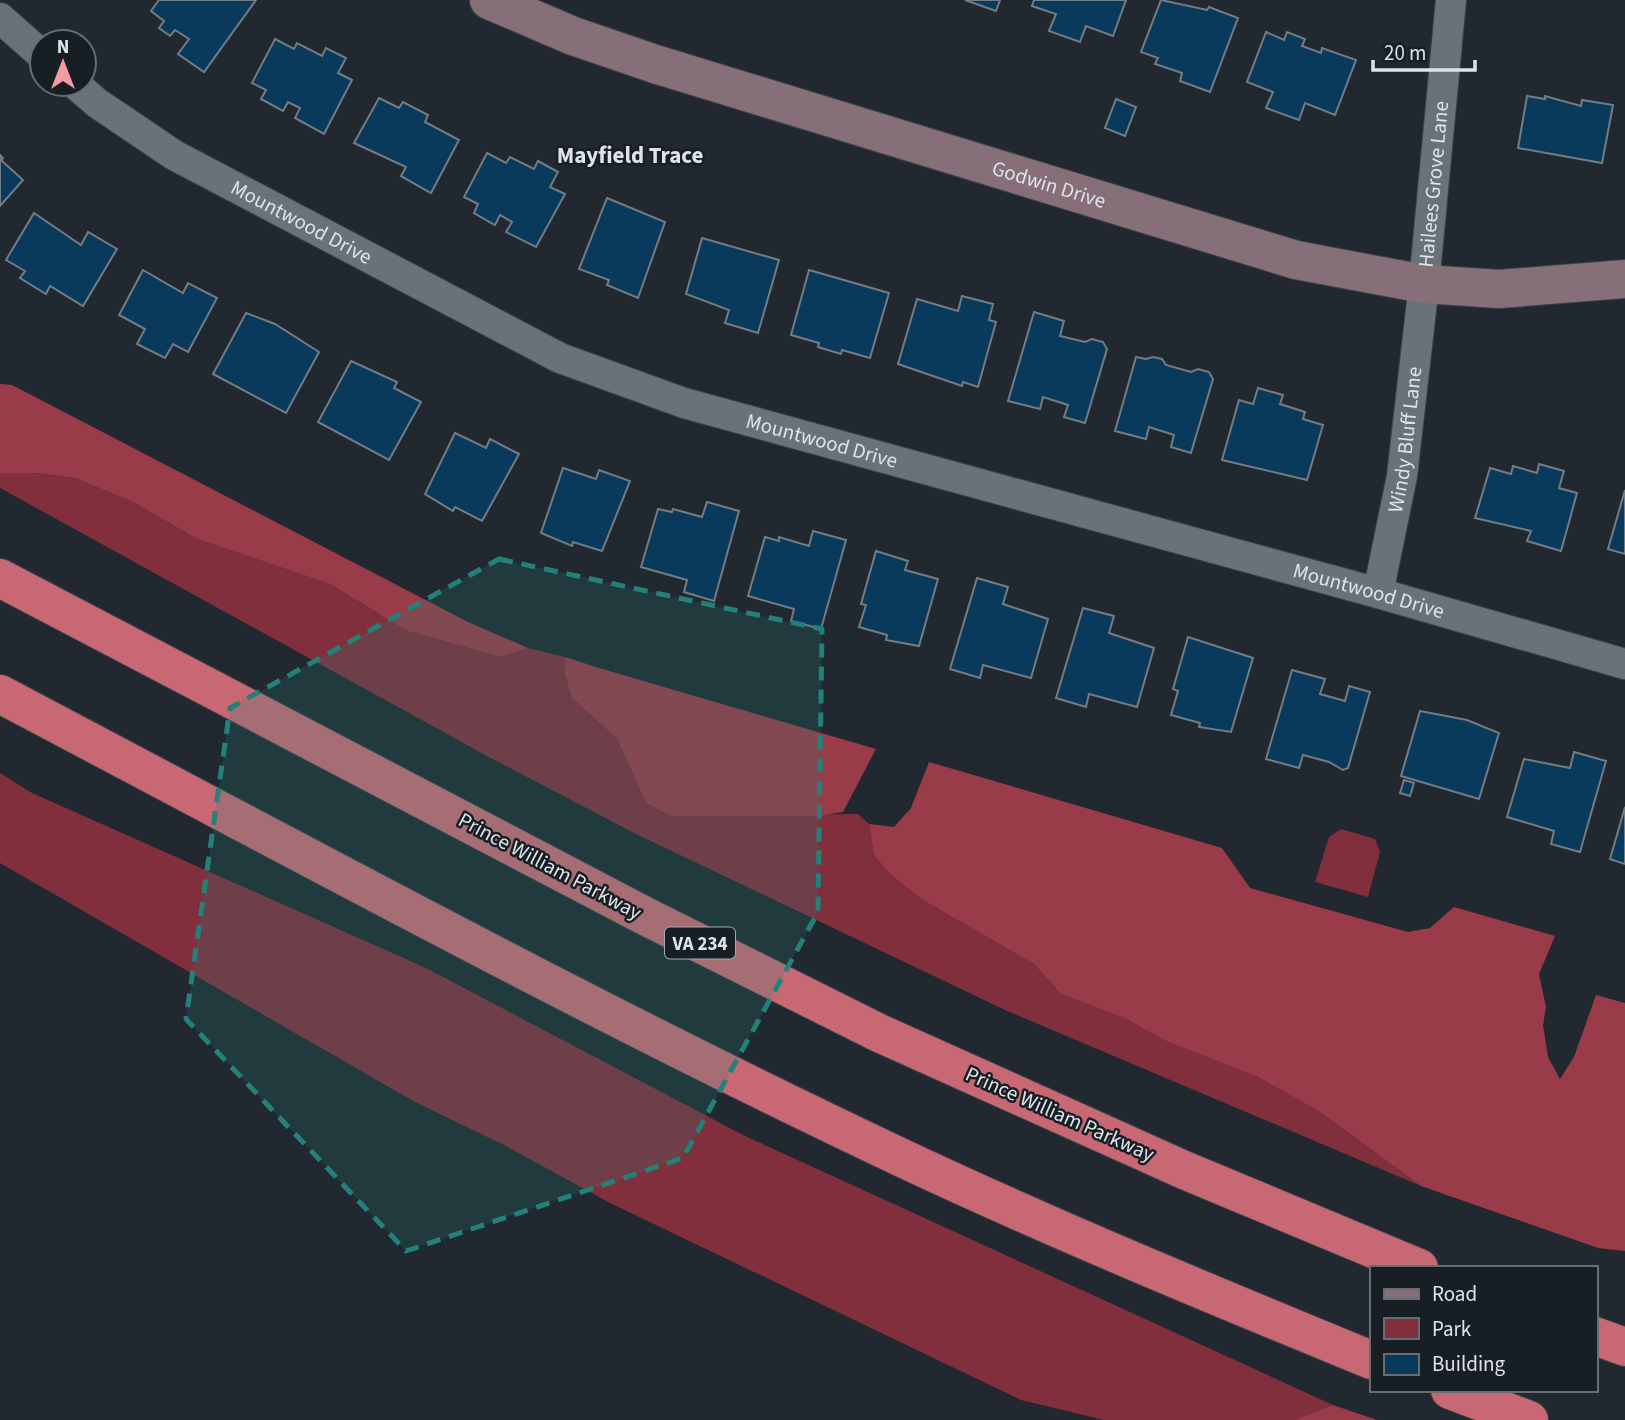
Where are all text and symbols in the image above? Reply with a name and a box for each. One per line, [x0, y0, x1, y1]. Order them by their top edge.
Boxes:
north arrow [28, 28, 98, 98]
scale bar [1373, 28, 1474, 72]
text: N [57, 34, 69, 61]
text: 20 m [1384, 38, 1426, 68]
street label: Hailees Grove Lane [1411, 100, 1456, 269]
district label: Mayfield Trace [557, 139, 703, 172]
street label: Godwin Drive [988, 153, 1110, 216]
street label: Mountwood Drive [225, 172, 377, 272]
street label: Windy Bluff Lane [1380, 365, 1429, 515]
street label: Mountwood Drive [743, 406, 901, 476]
street label: Mountwood Drive [1290, 555, 1448, 626]
street label: Prince William Parkway [453, 805, 647, 927]
road number: VA 234 [665, 928, 735, 959]
street label: Prince William Parkway [961, 1059, 1159, 1169]
legend [1370, 1266, 1597, 1392]
text: Road [1432, 1279, 1477, 1309]
text: Park [1432, 1314, 1472, 1344]
text: Building [1432, 1349, 1506, 1379]

